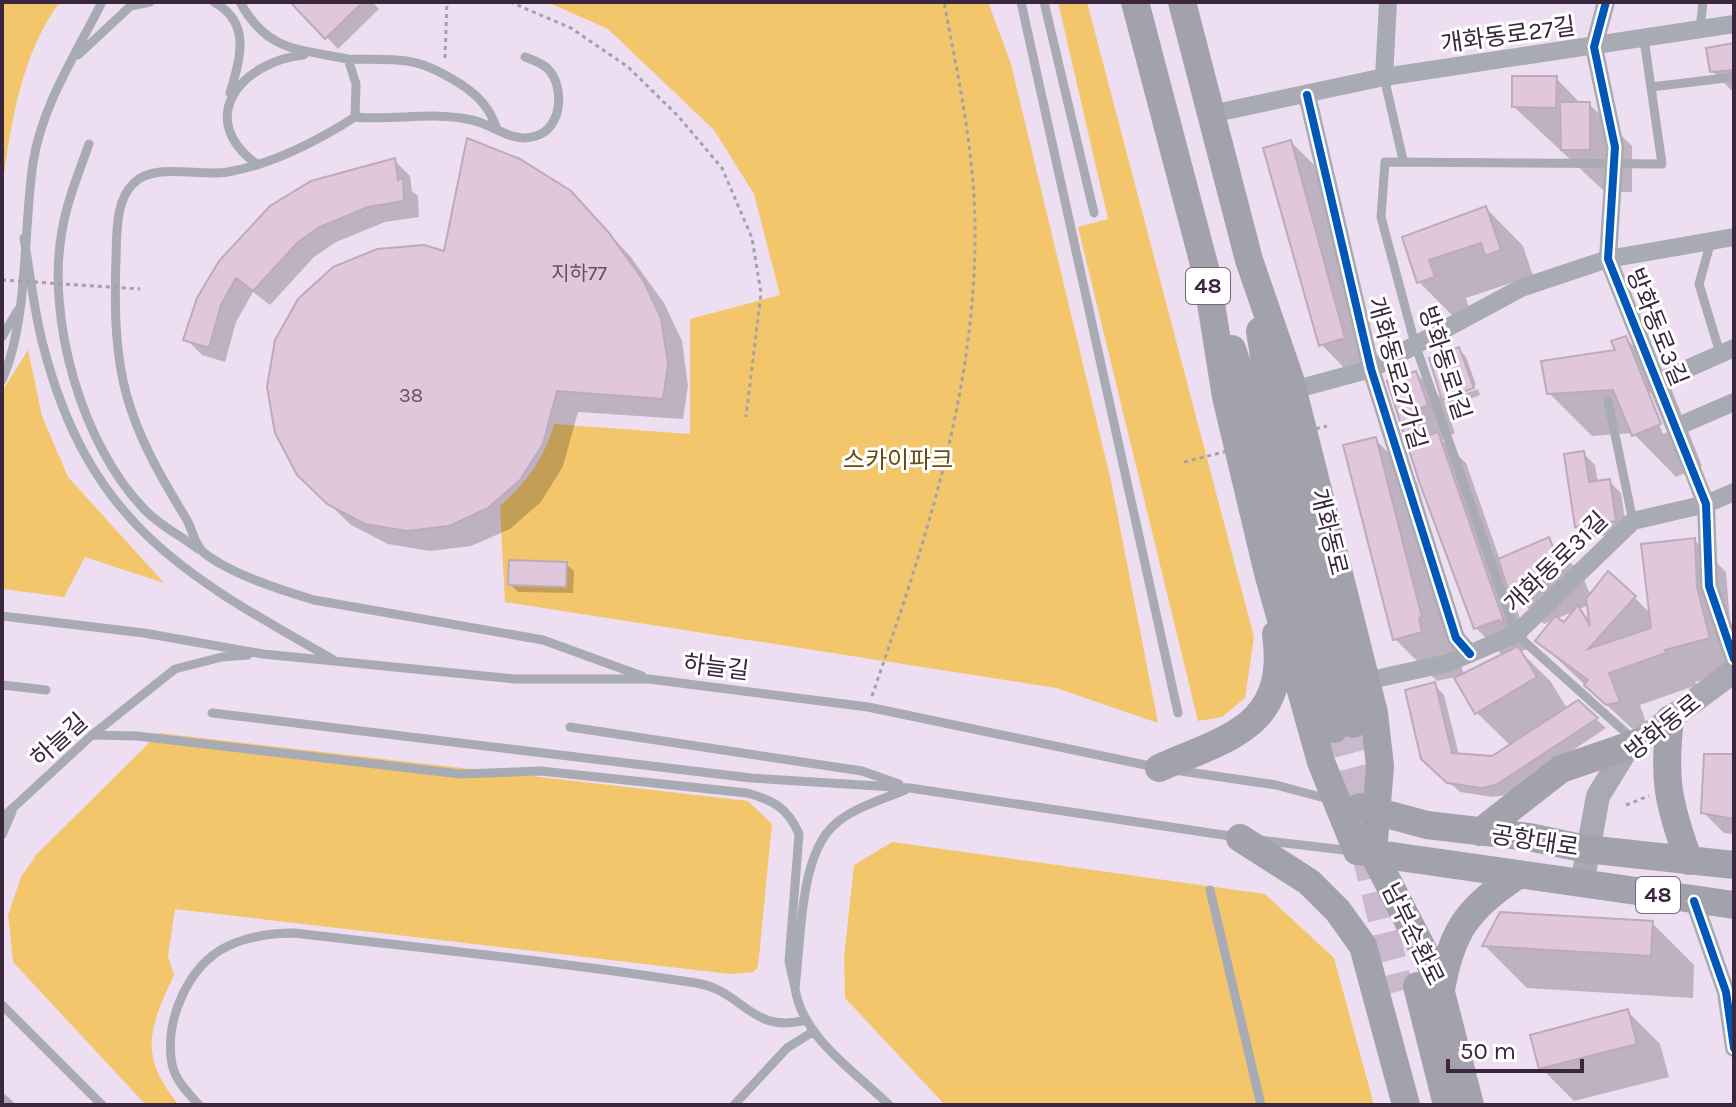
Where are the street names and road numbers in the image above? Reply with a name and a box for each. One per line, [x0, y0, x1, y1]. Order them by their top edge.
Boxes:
street label: 개화동로27길 [1439, 12, 1577, 58]
street label: 방화동로3길 [1621, 264, 1693, 390]
road number: 48 [1186, 268, 1230, 304]
street label: 개화동로27가길 [1362, 293, 1432, 453]
street label: 방화동로1길 [1413, 302, 1477, 424]
street label: 개화동로 [1305, 486, 1353, 578]
street label: 개화동로31길 [1499, 506, 1613, 618]
street label: 하늘길 [681, 649, 751, 685]
street label: 방화동로 [1620, 688, 1706, 766]
street label: 하늘길 [25, 707, 93, 773]
street label: 공항대로 [1489, 820, 1581, 862]
road number: 48 [1636, 877, 1680, 913]
street label: 남부순환로 [1376, 878, 1450, 990]

